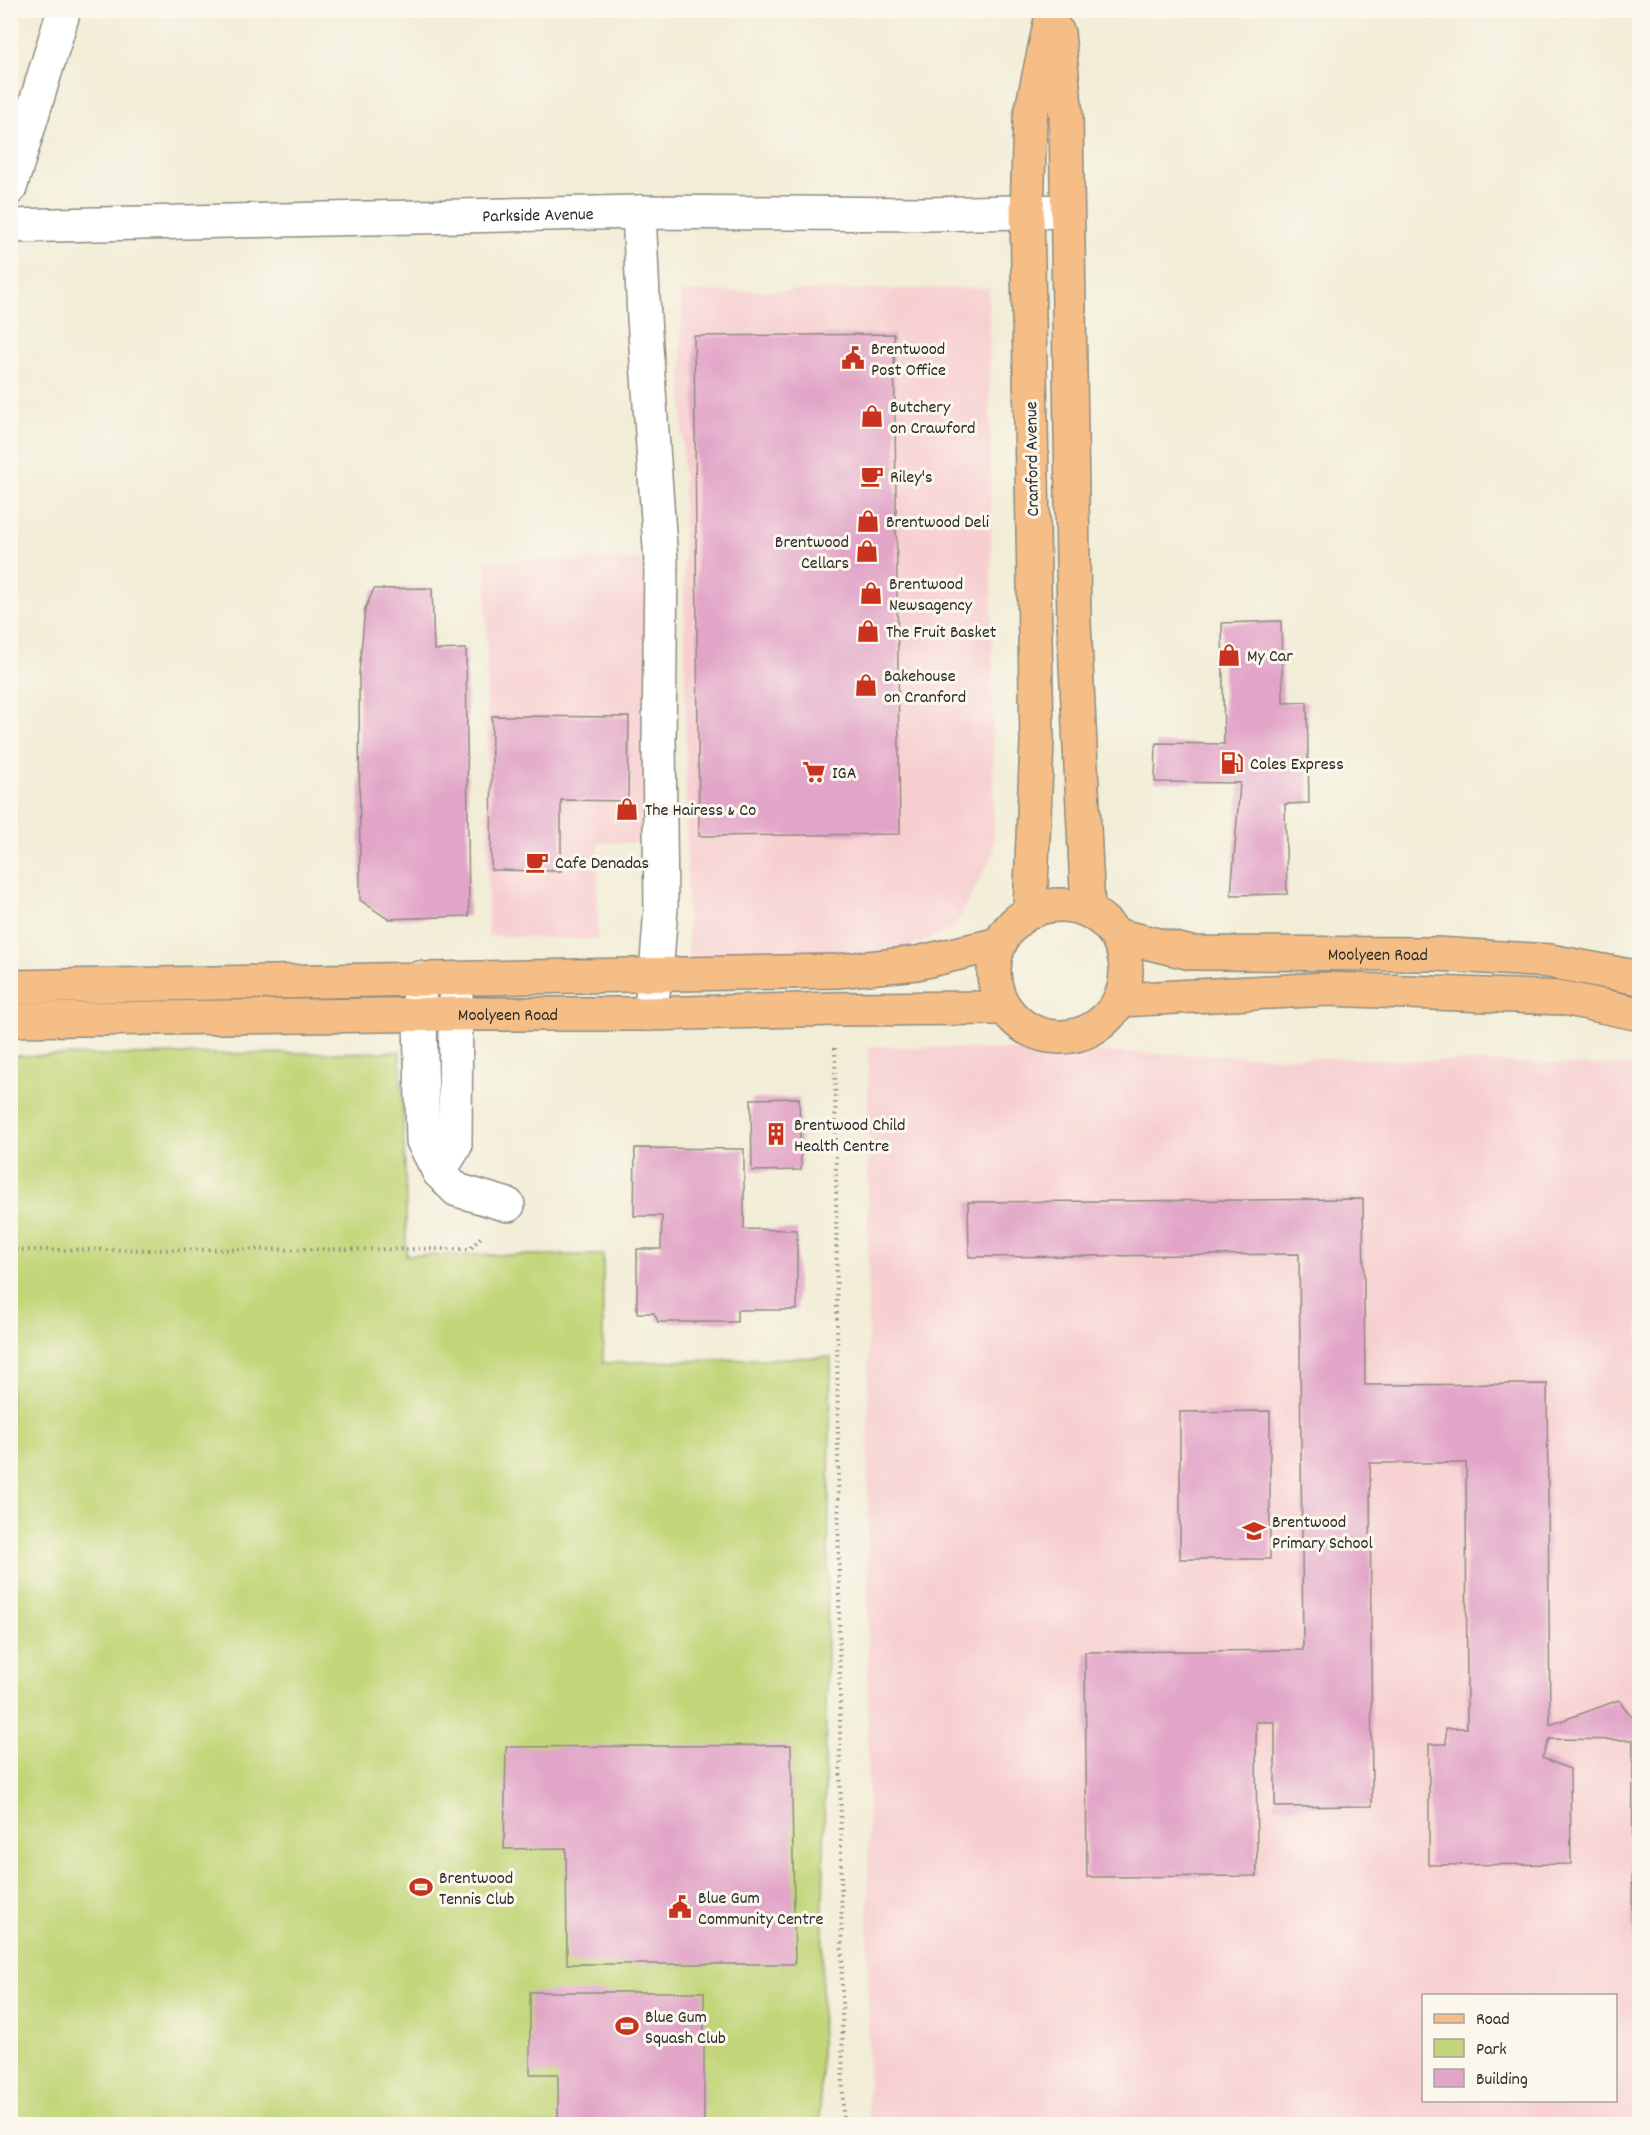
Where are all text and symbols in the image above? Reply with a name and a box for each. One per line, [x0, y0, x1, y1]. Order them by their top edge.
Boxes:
street label: Parkside Avenue [482, 203, 594, 230]
place label: Brentwood Post Office [871, 338, 946, 384]
public building icon: Brentwood Post Office [840, 345, 866, 371]
place label: Butchery on Crawford [890, 396, 976, 442]
street label: Cranford Avenue [1020, 401, 1047, 517]
shop icon: Butchery on Crawford [859, 403, 885, 429]
cafe icon: Riley's [859, 463, 885, 489]
place label: Riley's [890, 466, 933, 491]
shop icon: Brentwood Deli [855, 508, 881, 534]
place label: Brentwood Deli [886, 511, 989, 536]
place label: Brentwood Cellars [775, 531, 849, 577]
shop icon: Brentwood Cellars [854, 538, 880, 564]
place label: Brentwood Newsagency [889, 573, 973, 619]
shop icon: Brentwood Newsagency [858, 580, 884, 606]
shop icon: The Fruit Basket [855, 618, 881, 644]
place label: The Fruit Basket [886, 621, 997, 646]
shop icon: My Car [1216, 642, 1242, 668]
place label: My Car [1247, 645, 1293, 670]
place label: Bakehouse on Cranford [884, 665, 966, 711]
shop icon: Bakehouse on Cranford [853, 672, 879, 698]
fuel station icon: Coles Express [1219, 750, 1245, 776]
place label: Coles Express [1250, 753, 1344, 778]
supermarket icon: IGA [801, 759, 827, 785]
place label: IGA [832, 762, 857, 787]
shop icon: The Hairess & Co [614, 796, 640, 822]
place label: The Hairess & Co [645, 799, 756, 824]
cafe icon: Cafe Denadas [524, 849, 550, 875]
place label: Cafe Denadas [555, 852, 649, 877]
street label: Moolyeen Road [1328, 944, 1428, 969]
street label: Moolyeen Road [458, 1004, 558, 1029]
place label: Brentwood Child Health Centre [794, 1114, 905, 1160]
building icon: Brentwood Child Health Centre [763, 1121, 789, 1147]
place label: Brentwood Primary School [1272, 1511, 1373, 1557]
school or university icon: Brentwood Primary School [1241, 1518, 1267, 1544]
place label: Brentwood Tennis Club [439, 1867, 515, 1913]
sports icon: Brentwood Tennis Club [408, 1874, 434, 1900]
place label: Blue Gum Community Centre [698, 1887, 824, 1933]
public building icon: Blue Gum Community Centre [667, 1894, 693, 1920]
legend [1422, 1994, 1617, 2102]
place label: Blue Gum Squash Club [645, 2006, 726, 2052]
text: Road [1476, 2008, 1510, 2033]
sports icon: Blue Gum Squash Club [614, 2013, 640, 2039]
text: Park [1476, 2038, 1507, 2063]
text: Building [1476, 2068, 1528, 2093]

